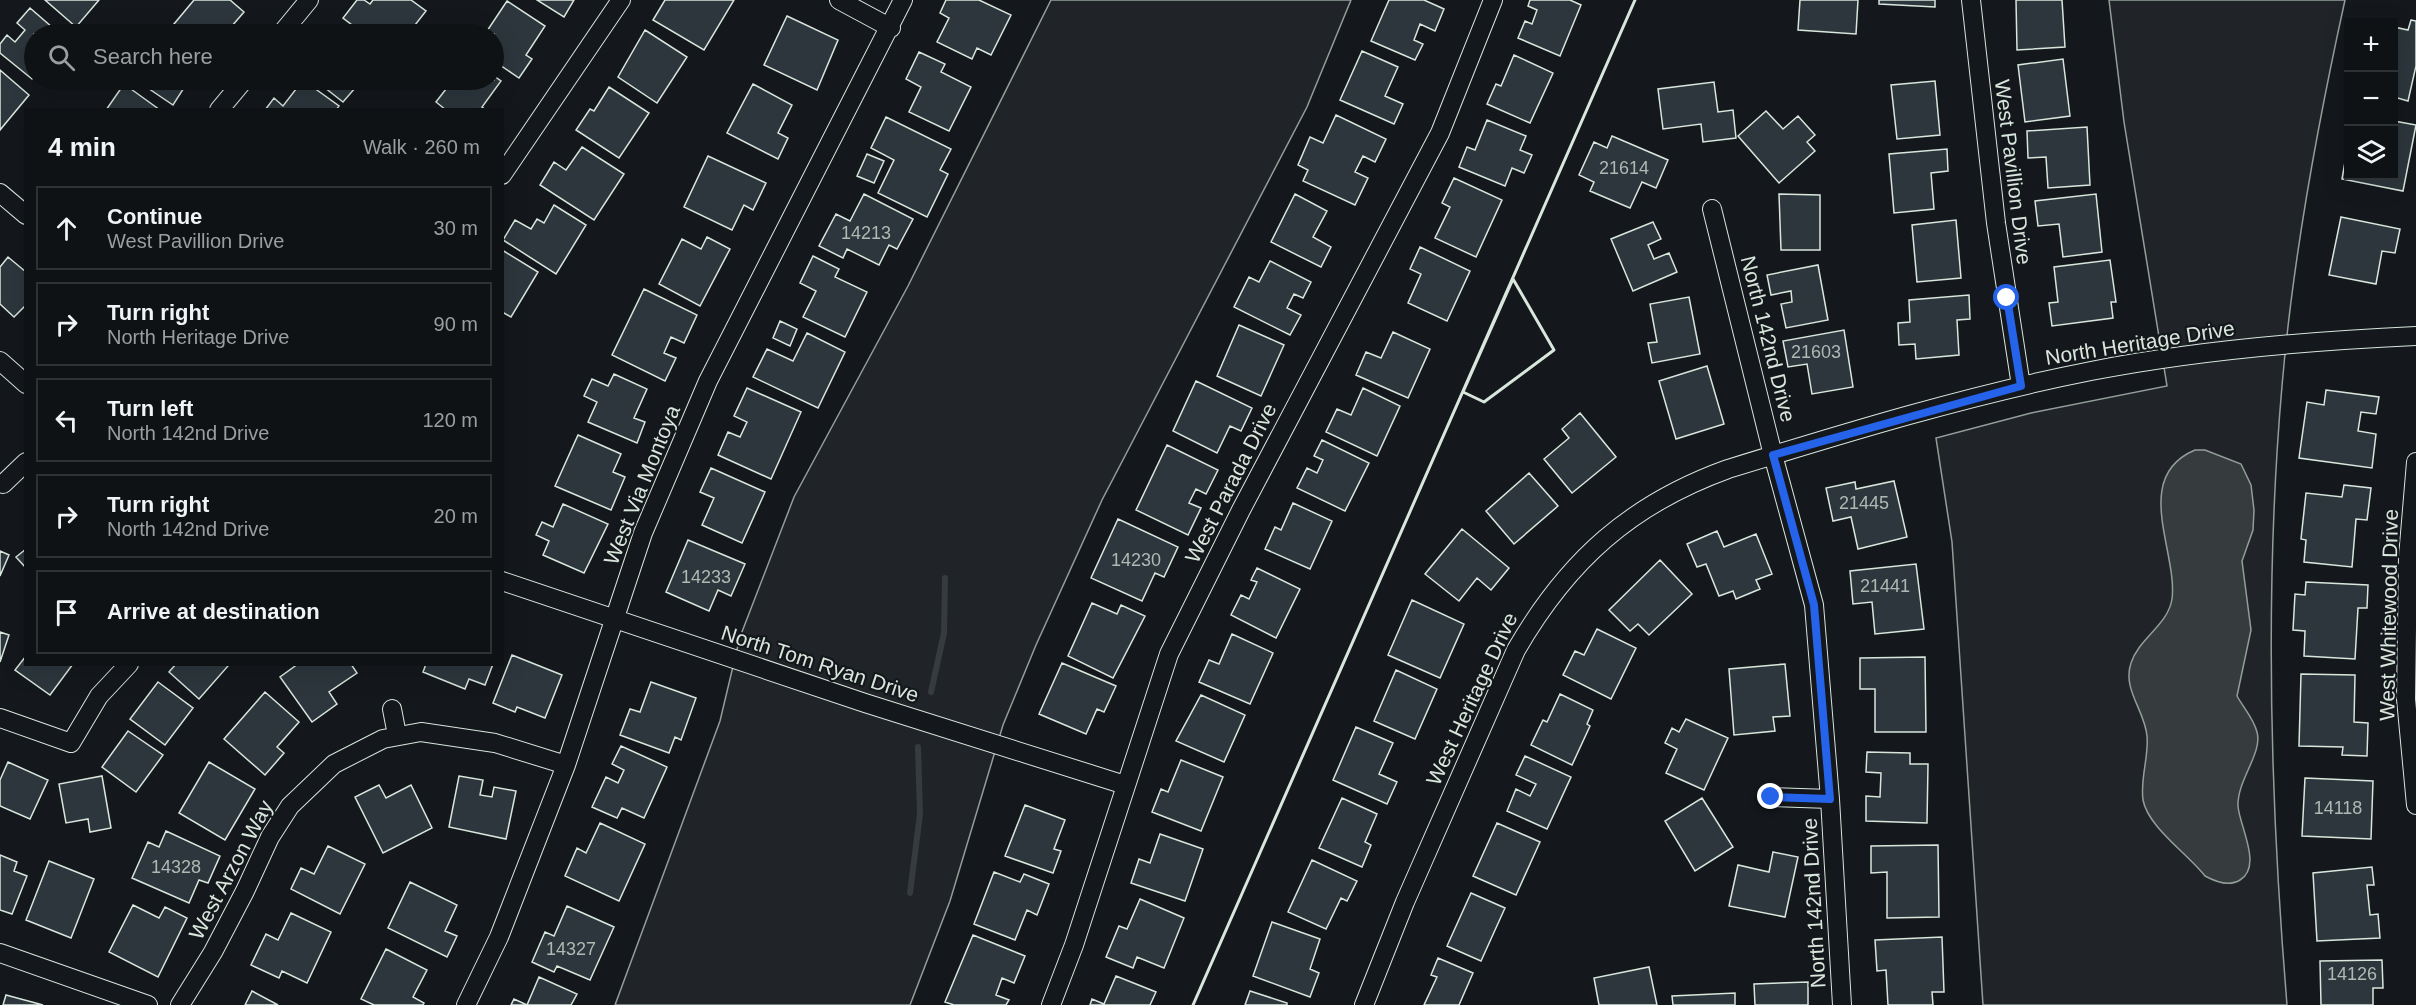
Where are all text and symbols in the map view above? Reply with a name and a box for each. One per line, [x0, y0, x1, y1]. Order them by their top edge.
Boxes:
map controls [2344, 18, 2398, 180]
button: + [2344, 18, 2398, 72]
search box [24, 24, 504, 90]
icon: search [45, 41, 78, 74]
text: Search here [93, 44, 213, 69]
button: − [2344, 72, 2398, 126]
street label: West Pavillion Drive [1991, 78, 2036, 266]
button: layers [2344, 126, 2398, 180]
text: 4 min [48, 132, 116, 162]
text: Walk · 260 m [363, 136, 480, 158]
house number: 21614 [1599, 158, 1649, 178]
text: Continue [107, 204, 202, 229]
icon: ahead [50, 212, 83, 245]
text: 30 m [434, 217, 478, 239]
house number: 14213 [841, 223, 891, 243]
text: West Pavillion Drive [107, 230, 284, 252]
street label: North 142nd Drive [1737, 253, 1800, 424]
route start [1993, 284, 2019, 310]
text: Turn right [107, 300, 209, 325]
icon: right [50, 308, 83, 341]
text: 90 m [434, 313, 478, 335]
street label: North Heritage Drive [2044, 316, 2236, 369]
text: North Heritage Drive [107, 326, 289, 348]
house number: 21603 [1791, 342, 1841, 362]
text: Turn left [107, 396, 193, 421]
street label: West Parada Drive [1180, 399, 1281, 566]
street label: West Via Montoya [599, 402, 684, 568]
icon: left [50, 404, 83, 437]
text: 120 m [422, 409, 478, 431]
text: North 142nd Drive [107, 422, 269, 444]
text: Turn right [107, 492, 209, 517]
house number: 21445 [1839, 493, 1889, 513]
icon: right [50, 500, 83, 533]
text: 20 m [434, 505, 478, 527]
street label: West Whitewood Drive [2375, 509, 2402, 721]
text: North 142nd Drive [107, 518, 269, 540]
house number: 14230 [1111, 550, 1161, 570]
house number: 14233 [681, 567, 731, 587]
house number: 21441 [1860, 576, 1910, 596]
icon: arrive [50, 596, 83, 629]
text: Arrive at destination [107, 599, 320, 624]
street label: West Heritage Drive [1422, 609, 1522, 789]
street label: North Tom Ryan Drive [719, 621, 922, 706]
route end [1757, 783, 1783, 809]
street label: West Arzon Way [184, 796, 277, 943]
house number: 14118 [2314, 798, 2362, 818]
street label: North 142nd Drive [1798, 817, 1829, 989]
house number: 14328 [151, 857, 201, 877]
house number: 14327 [546, 939, 596, 959]
house number: 14126 [2327, 964, 2377, 984]

